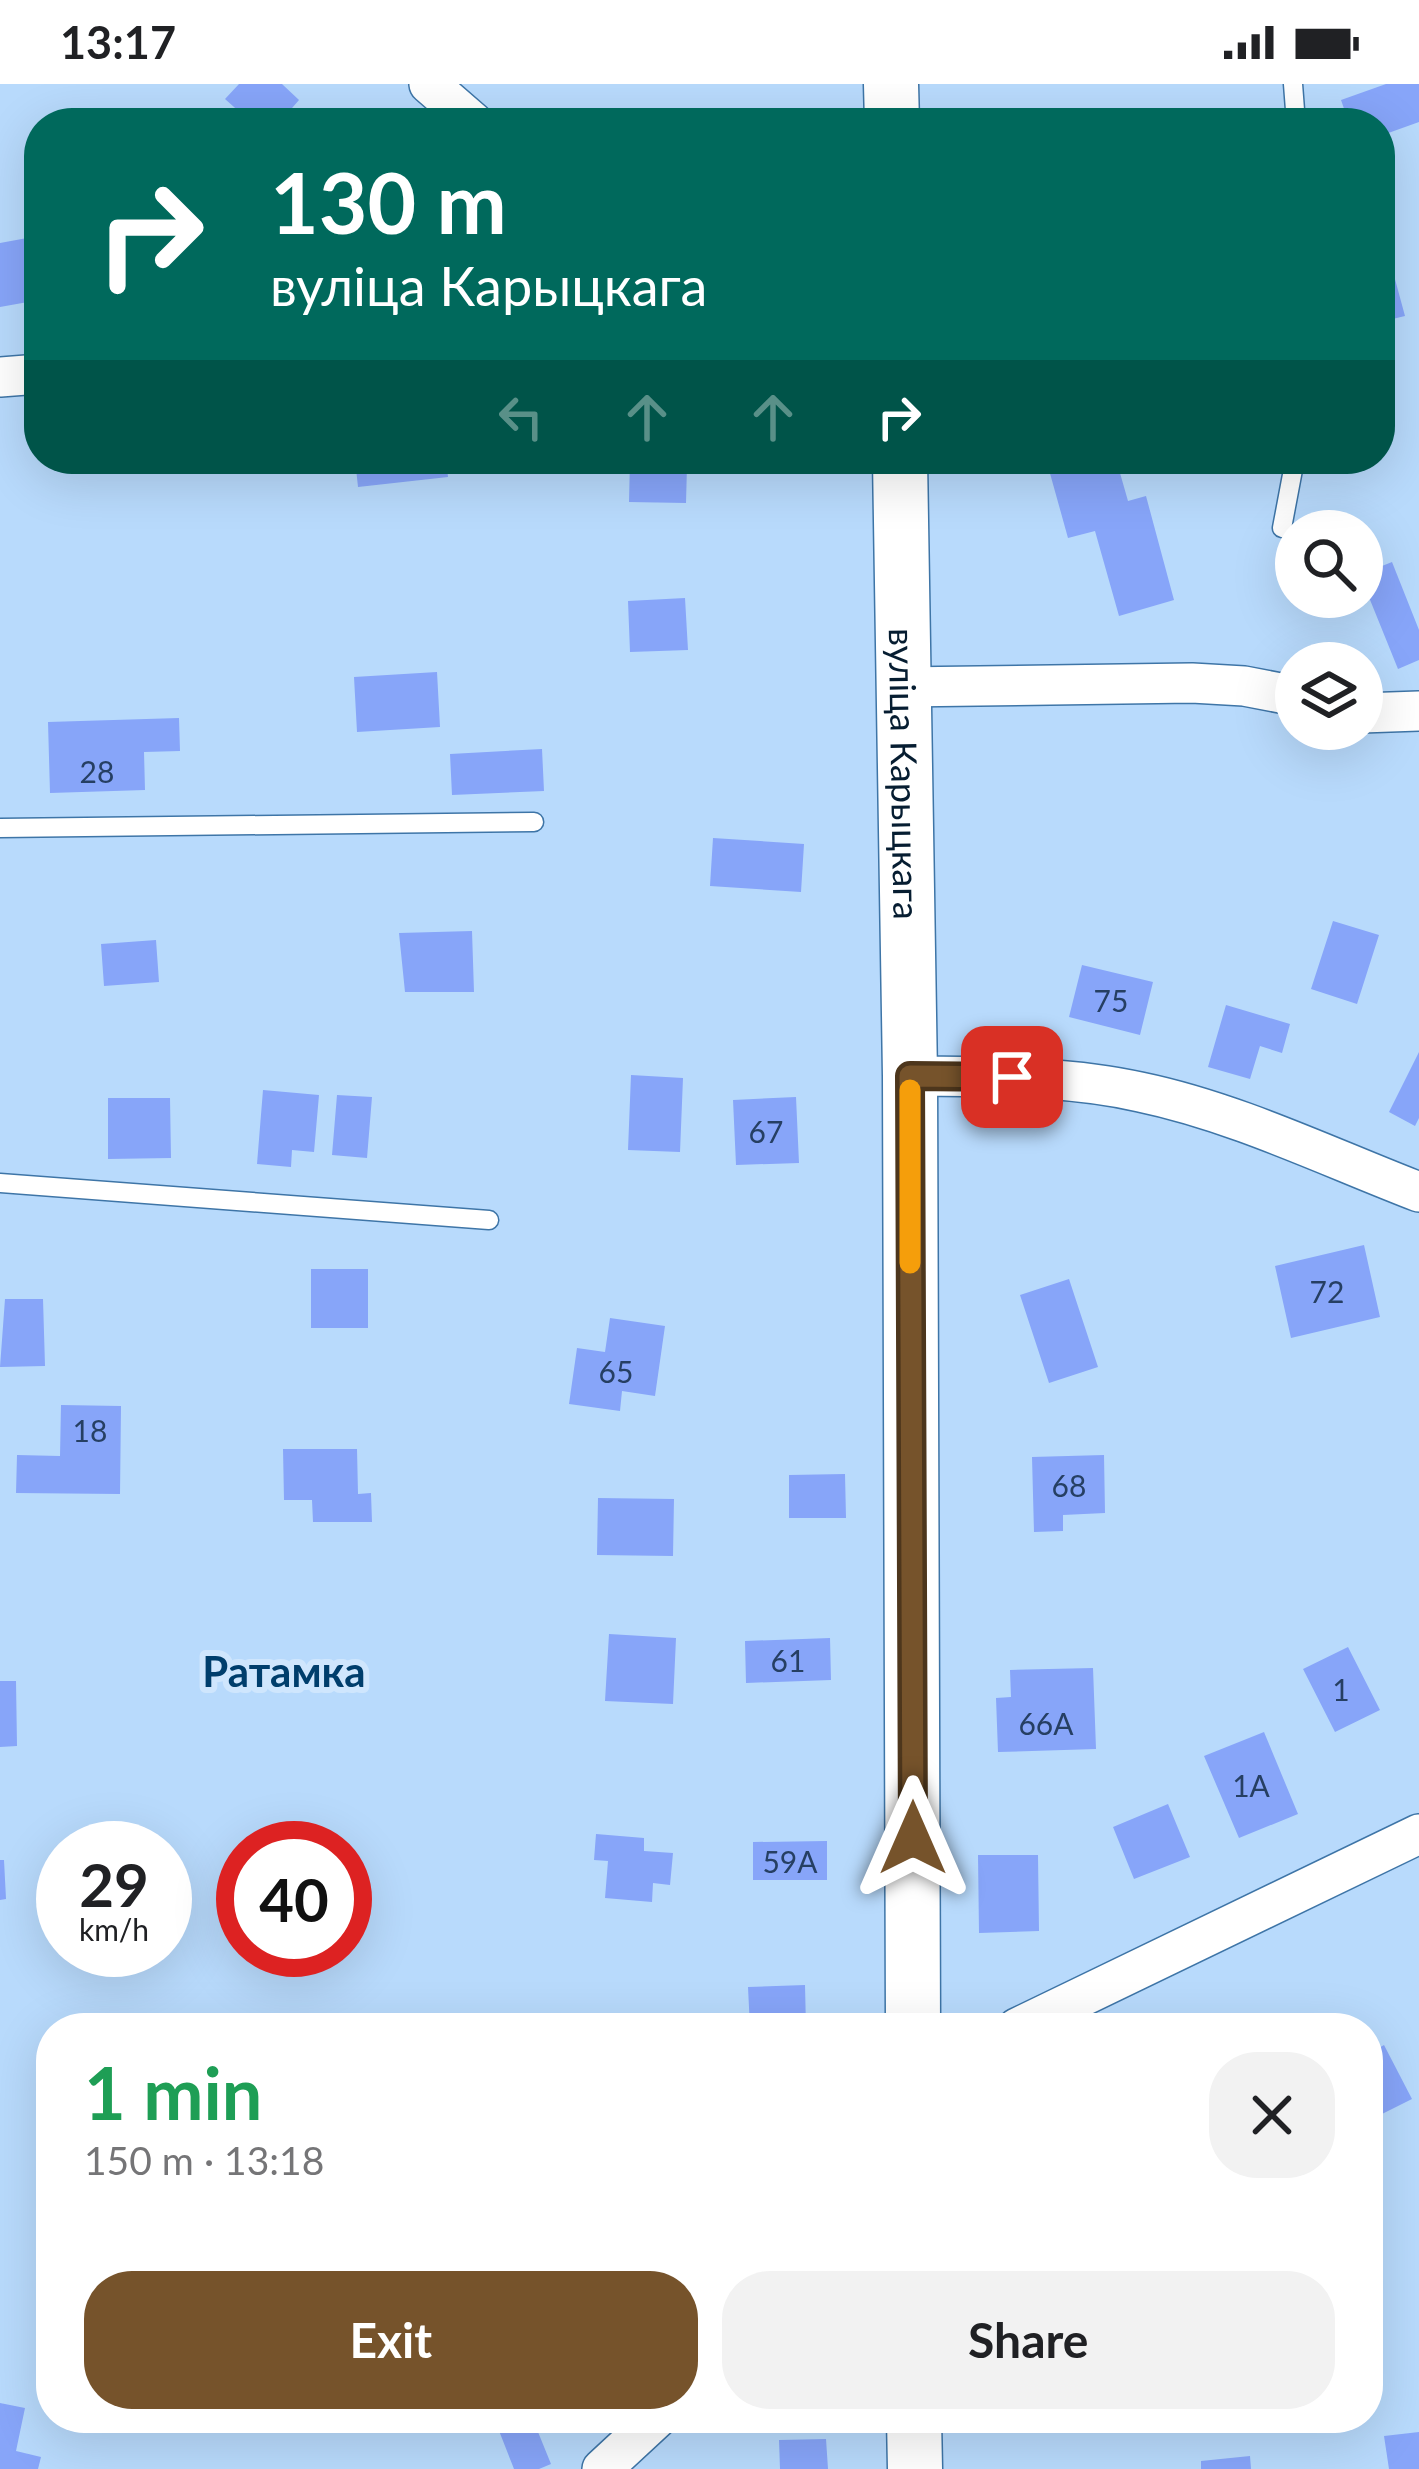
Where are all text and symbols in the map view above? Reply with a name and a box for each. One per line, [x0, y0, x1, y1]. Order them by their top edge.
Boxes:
text: 13:17 [60, 15, 176, 69]
text: 130 m [270, 151, 507, 252]
icon: right [72, 156, 228, 312]
text: вуліца Карыцкага [270, 253, 707, 318]
icon: left [488, 384, 554, 450]
icon: ahead [614, 384, 680, 450]
icon: ahead [740, 384, 806, 450]
icon: right [866, 384, 932, 450]
map controls [1275, 510, 1383, 750]
button: search [1275, 510, 1383, 618]
street label: вуліца Карыцкага [881, 628, 929, 920]
button: layers [1275, 642, 1383, 750]
house number: 28 [80, 753, 114, 789]
house number: 75 [1094, 982, 1128, 1018]
pin [961, 1026, 1063, 1128]
icon: arrive [979, 1044, 1045, 1110]
house number: 67 [749, 1113, 783, 1149]
house number: 72 [1310, 1273, 1344, 1309]
house number: 65 [599, 1353, 633, 1389]
house number: 18 [73, 1412, 107, 1448]
house number: 68 [1052, 1467, 1086, 1503]
house number: 61 [771, 1642, 805, 1678]
district label: Ратамка [202, 1646, 366, 1696]
house number: 1 [1332, 1671, 1350, 1707]
house number: 66А [1018, 1705, 1074, 1741]
house number: 1А [1232, 1767, 1271, 1803]
position arrow [850, 1775, 976, 1901]
speed limit sign: 40 [216, 1821, 372, 1977]
house number: 59А [762, 1843, 818, 1879]
text: 29 [79, 1848, 149, 1920]
text: km/h [79, 1911, 149, 1947]
text: 1 min [84, 2049, 262, 2135]
button: close [1209, 2052, 1335, 2178]
text: 150 m · 13:18 [84, 2137, 324, 2183]
button: Exit [84, 2271, 698, 2409]
button: Share [722, 2271, 1335, 2409]

